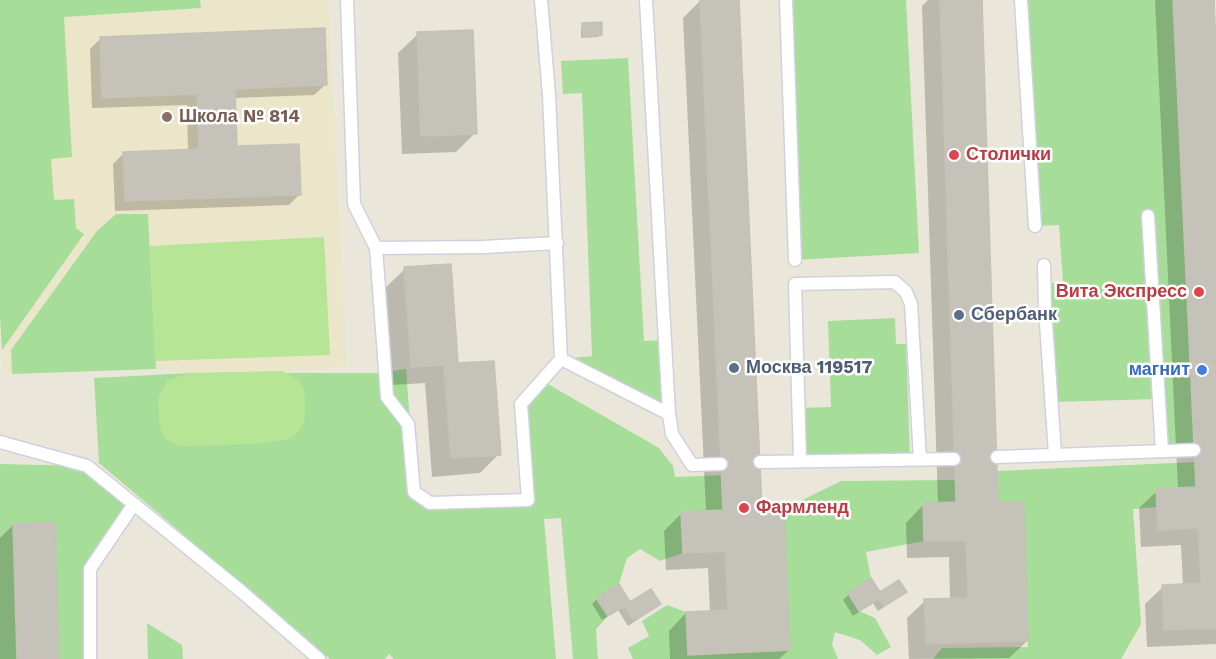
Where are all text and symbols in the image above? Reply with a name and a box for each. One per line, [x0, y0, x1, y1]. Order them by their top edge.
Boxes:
place label: Школа № 814 [179, 106, 300, 128]
marker: Школа № 814 [160, 110, 174, 124]
place label: Столички [966, 144, 1051, 166]
marker: Столички [947, 148, 961, 162]
place label: Вита Экспресс [1056, 281, 1187, 303]
marker: Вита Экспресс [1192, 285, 1206, 299]
place label: Сбербанк [971, 304, 1057, 326]
marker: Сбербанк [952, 308, 966, 322]
place label: Москва 119517 [746, 357, 872, 379]
place label: магнит [1129, 359, 1190, 381]
marker: Москва 119517 [727, 361, 741, 375]
marker: магнит [1195, 363, 1209, 377]
place label: Фармленд [756, 497, 849, 519]
marker: Фармленд [737, 501, 751, 515]

